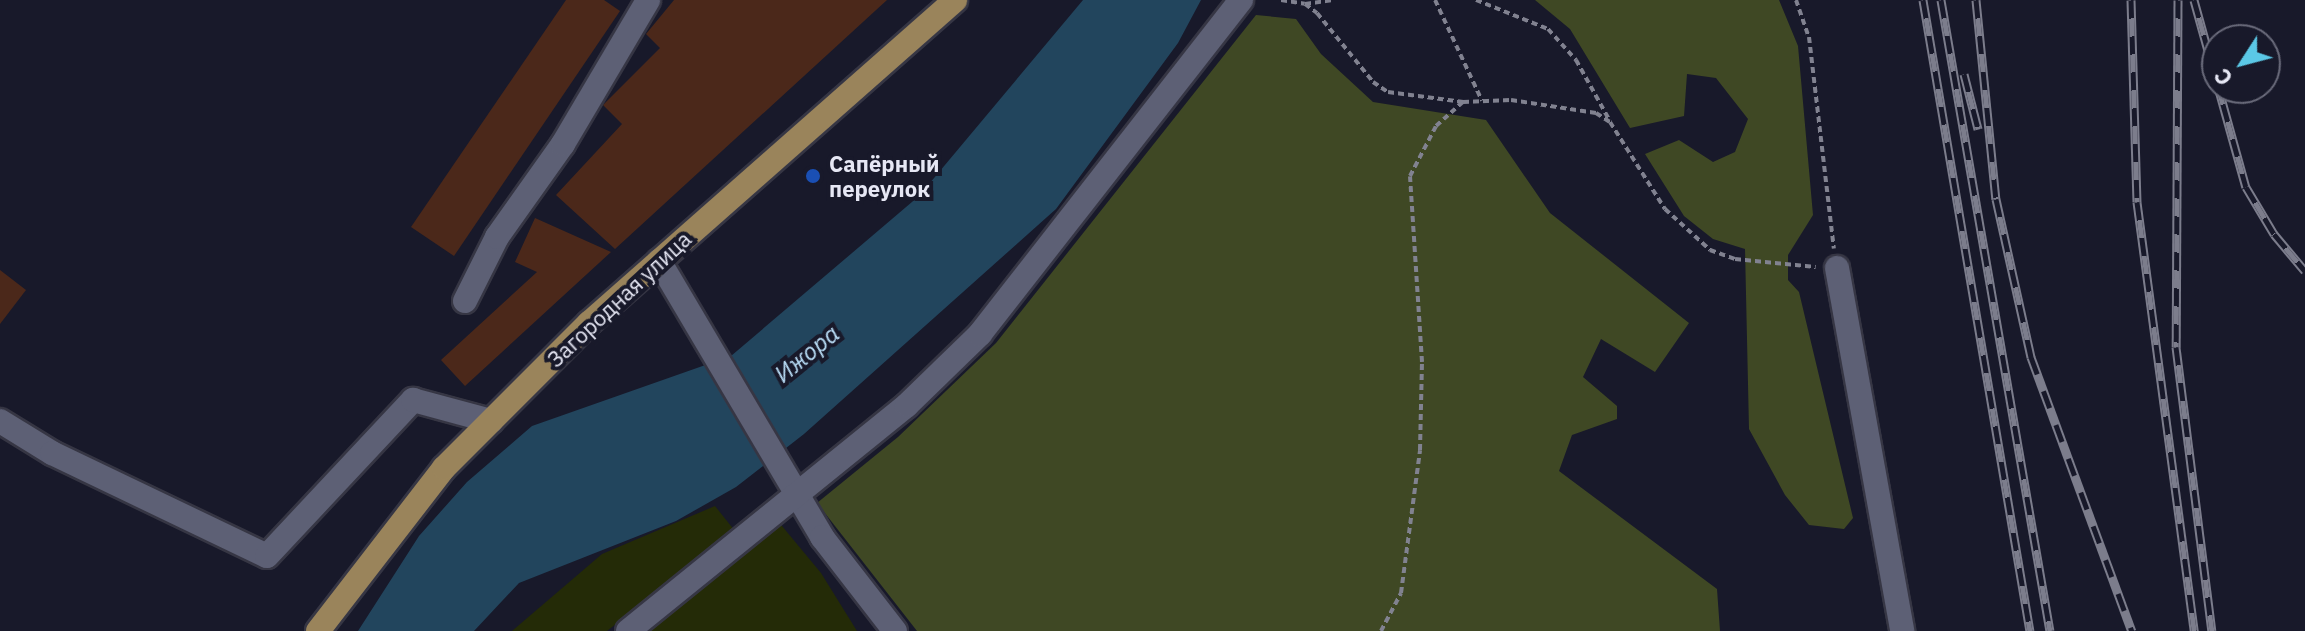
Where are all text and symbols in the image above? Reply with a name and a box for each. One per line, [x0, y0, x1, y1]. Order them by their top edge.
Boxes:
north arrow [2201, 24, 2281, 104]
text: С [2207, 63, 2239, 92]
place label: Сапёрный переулок [829, 150, 939, 202]
marker: Сапёрный переулок [804, 167, 822, 185]
street label: Загородная улица [542, 226, 696, 372]
water label: Ижора [769, 319, 845, 389]

